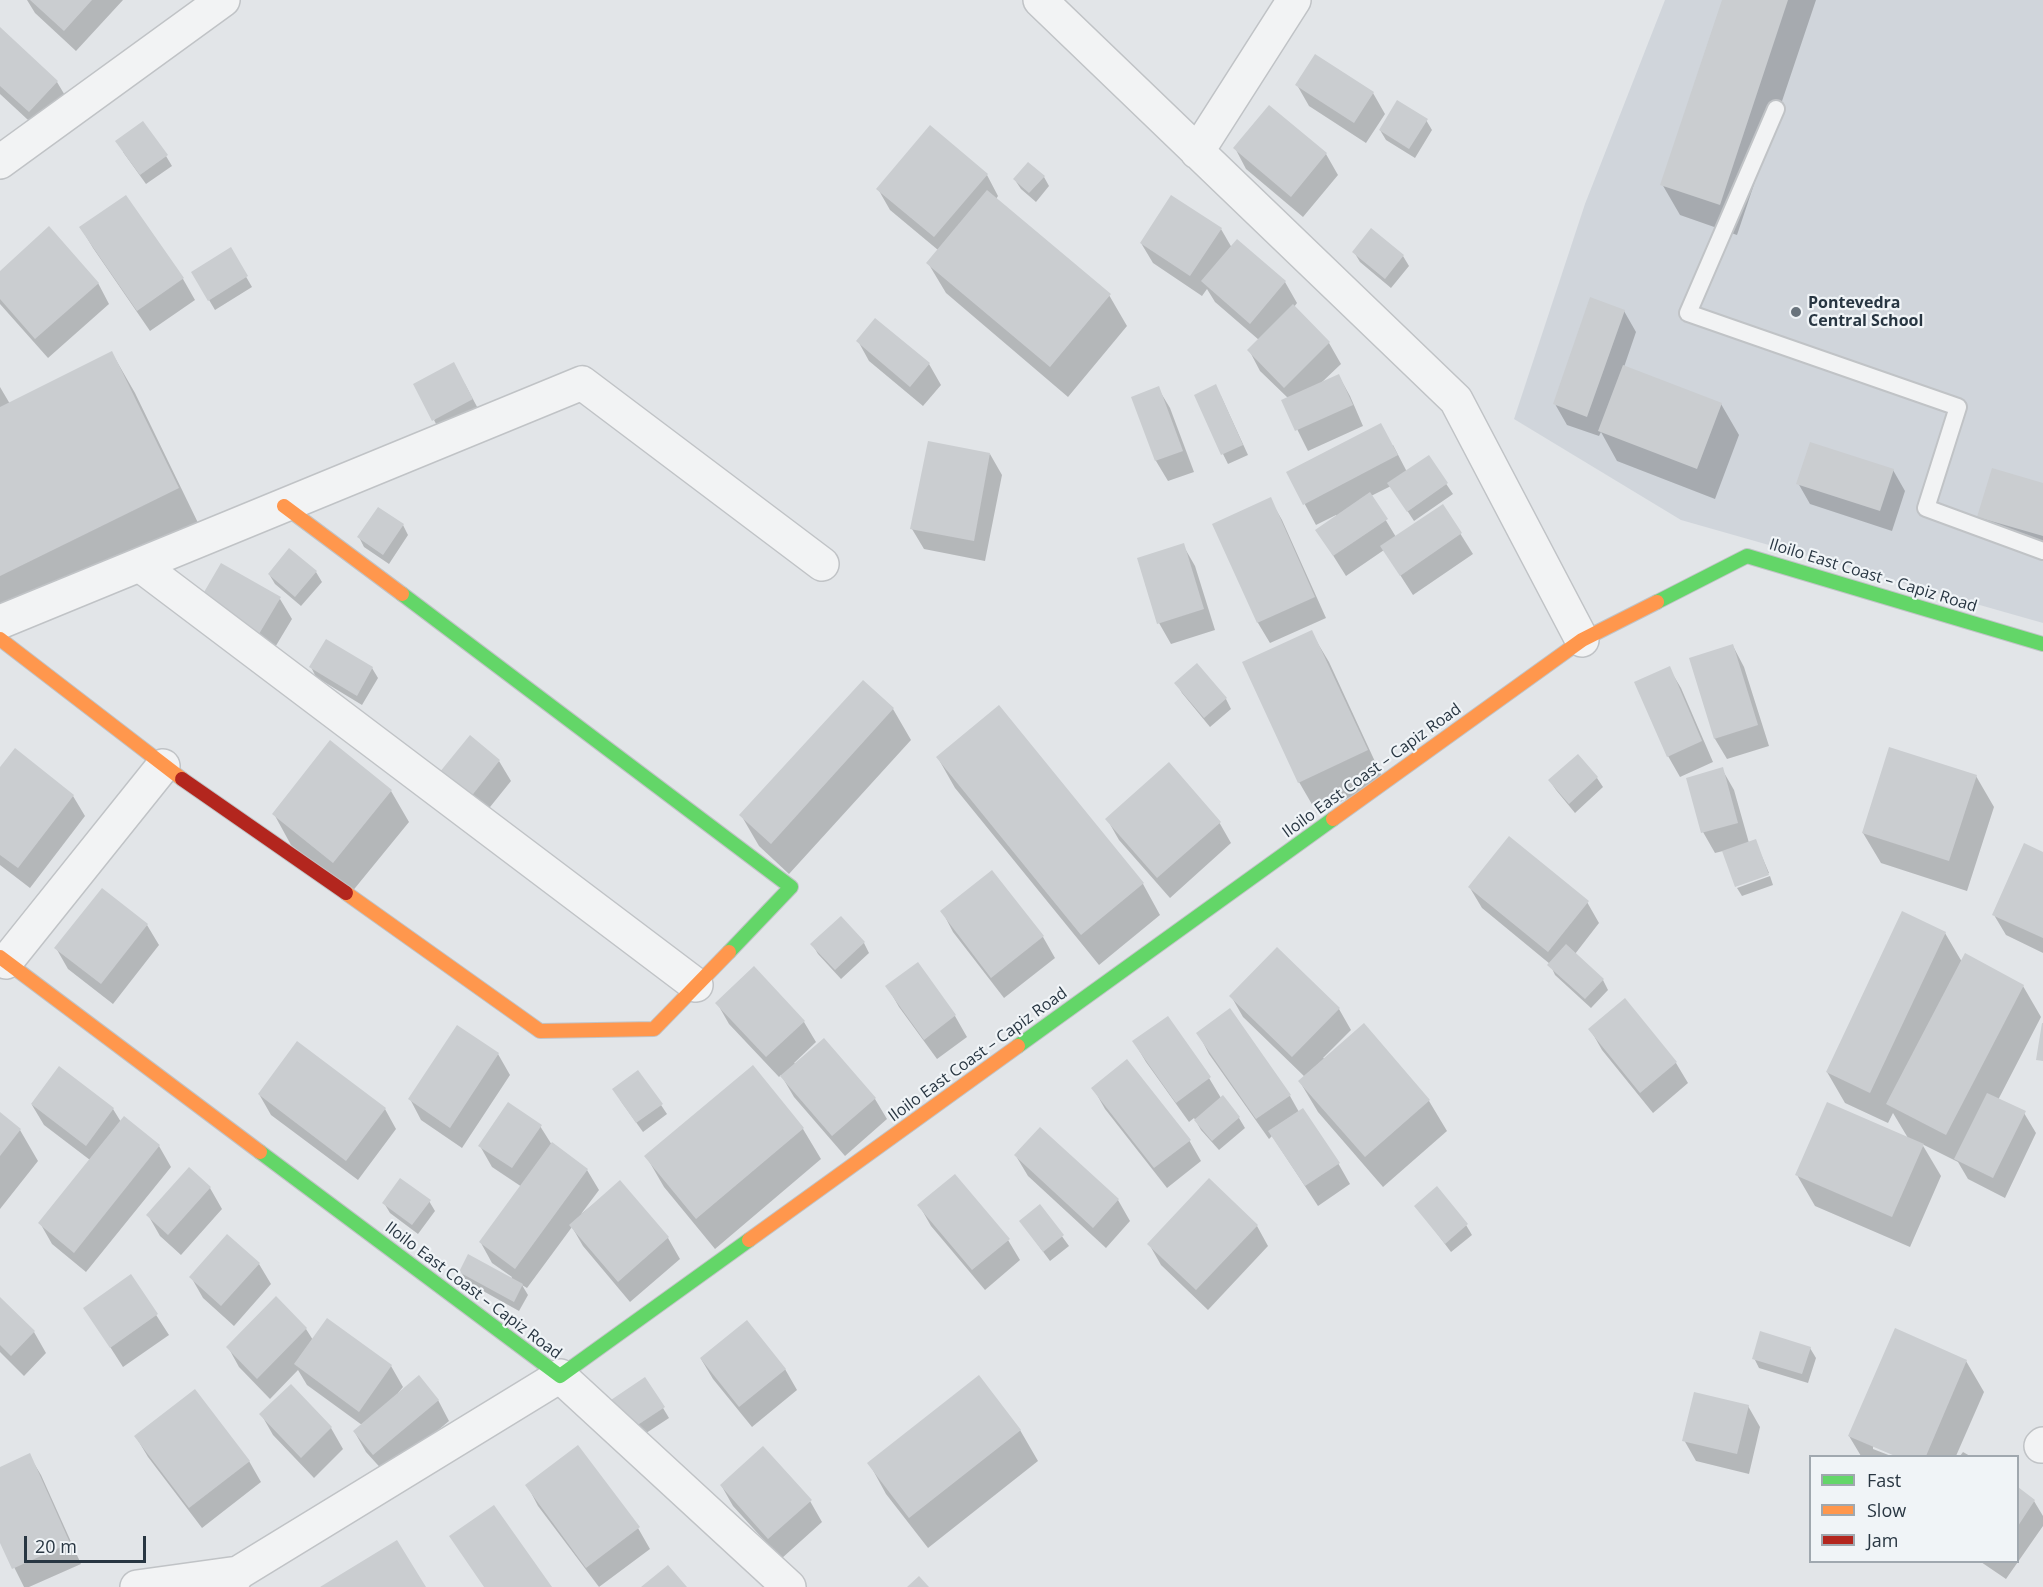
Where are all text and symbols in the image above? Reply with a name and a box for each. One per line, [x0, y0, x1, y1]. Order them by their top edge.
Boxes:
place label: Pontevedra Central School [1808, 293, 1923, 331]
marker: Pontevedra Central School [1789, 305, 1803, 319]
street label: Iloilo East Coast – Capiz Road [1767, 535, 1979, 617]
street label: Iloilo East Coast – Capiz Road [1279, 700, 1465, 842]
street label: Iloilo East Coast – Capiz Road [885, 984, 1071, 1126]
street label: Iloilo East Coast – Capiz Road [381, 1218, 565, 1364]
legend [1809, 1455, 2019, 1563]
text: Fast [1867, 1468, 1901, 1492]
text: Slow [1867, 1498, 1906, 1522]
scale bar [27, 1524, 148, 1562]
text: Jam [1867, 1528, 1899, 1552]
text: 20 m [35, 1534, 77, 1558]

